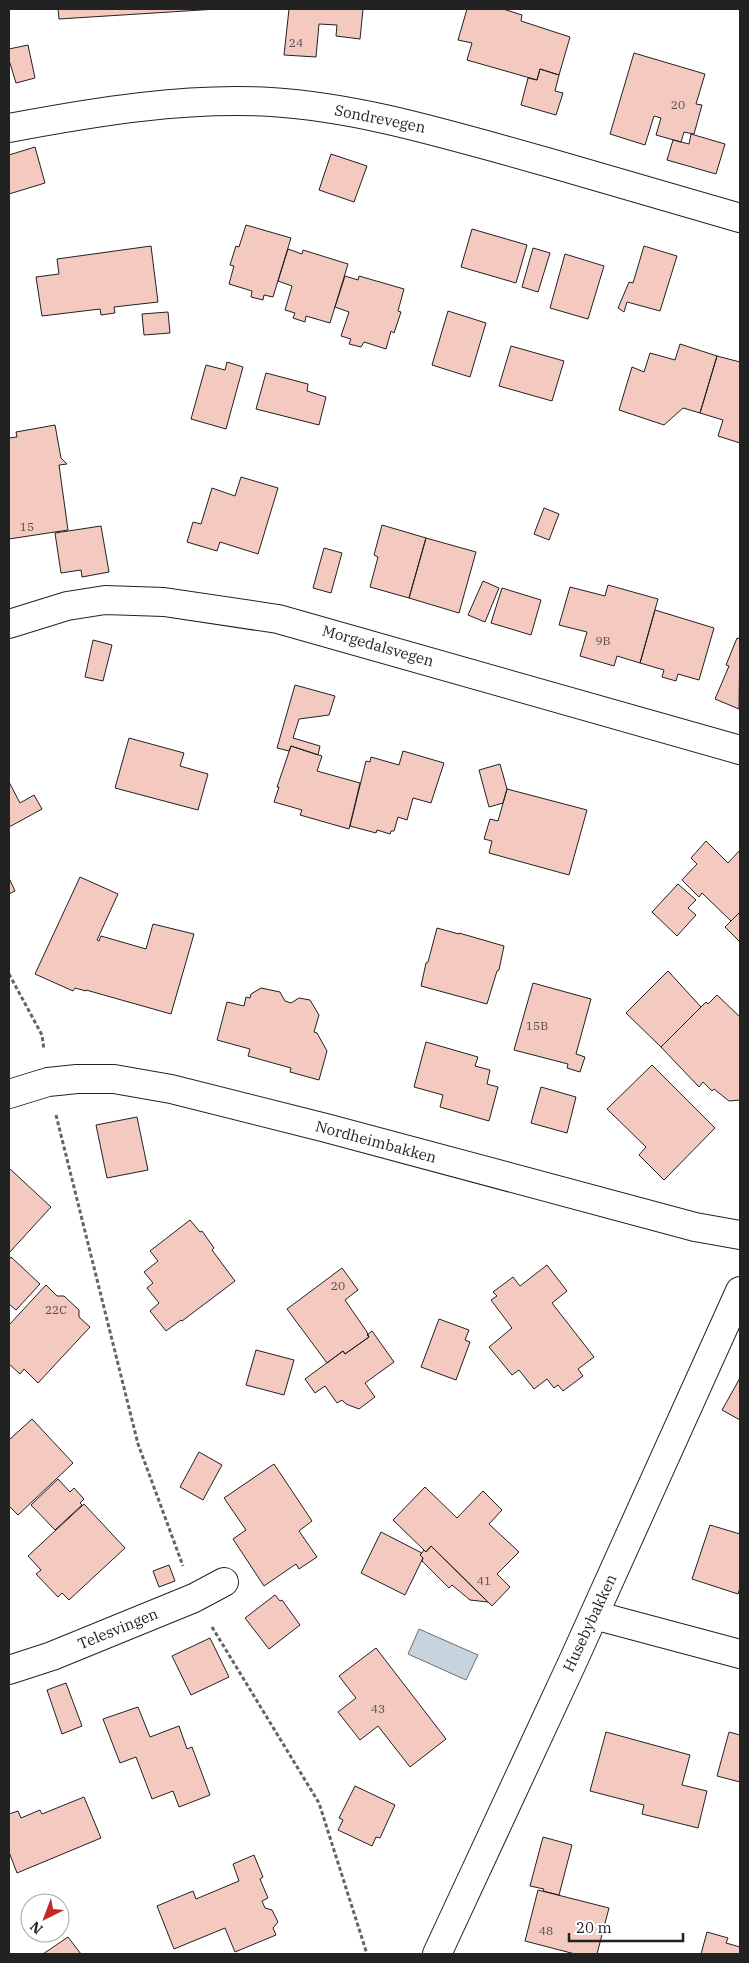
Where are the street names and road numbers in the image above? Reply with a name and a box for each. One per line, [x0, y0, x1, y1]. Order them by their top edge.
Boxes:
street label: Sondrevegen [333, 100, 428, 137]
street label: Morgedalsvegen [320, 621, 436, 671]
street label: Nordheimbakken [314, 1116, 439, 1167]
street label: Husebybakken [559, 1571, 621, 1675]
street label: Telesvingen [75, 1604, 161, 1653]

